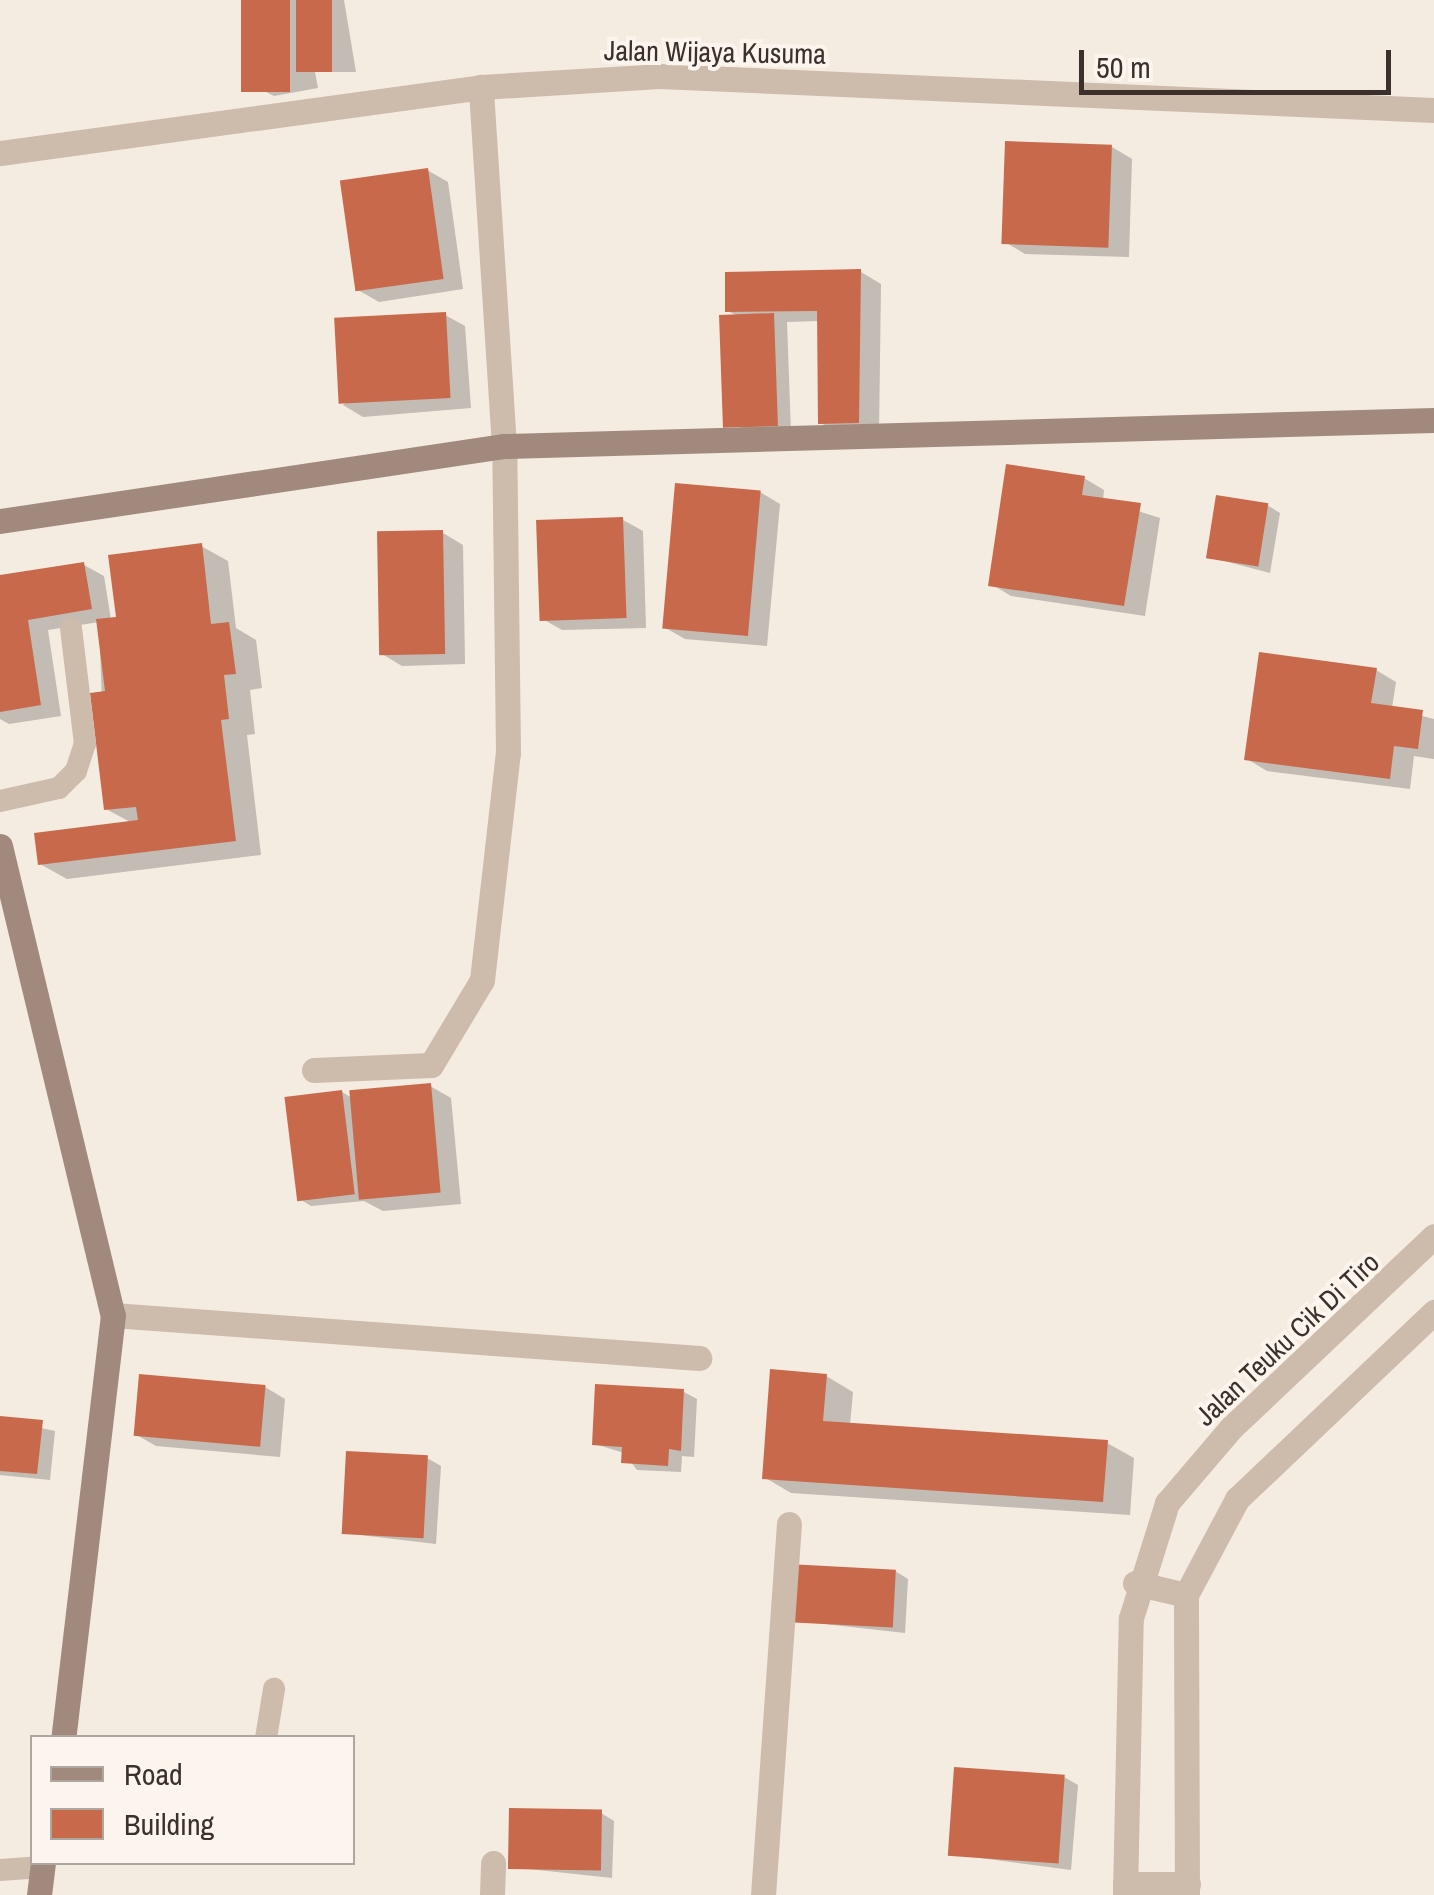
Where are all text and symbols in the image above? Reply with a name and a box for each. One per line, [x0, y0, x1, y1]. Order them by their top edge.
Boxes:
scale bar [1084, 30, 1396, 92]
street label: Jalan Wijaya Kusuma [604, 33, 826, 71]
text: 50 m [1096, 47, 1151, 87]
street label: Jalan Teuku Cik Di Tiro [1188, 1245, 1386, 1433]
legend [30, 1735, 355, 1865]
text: Road [124, 1754, 183, 1794]
text: Building [124, 1804, 214, 1844]

